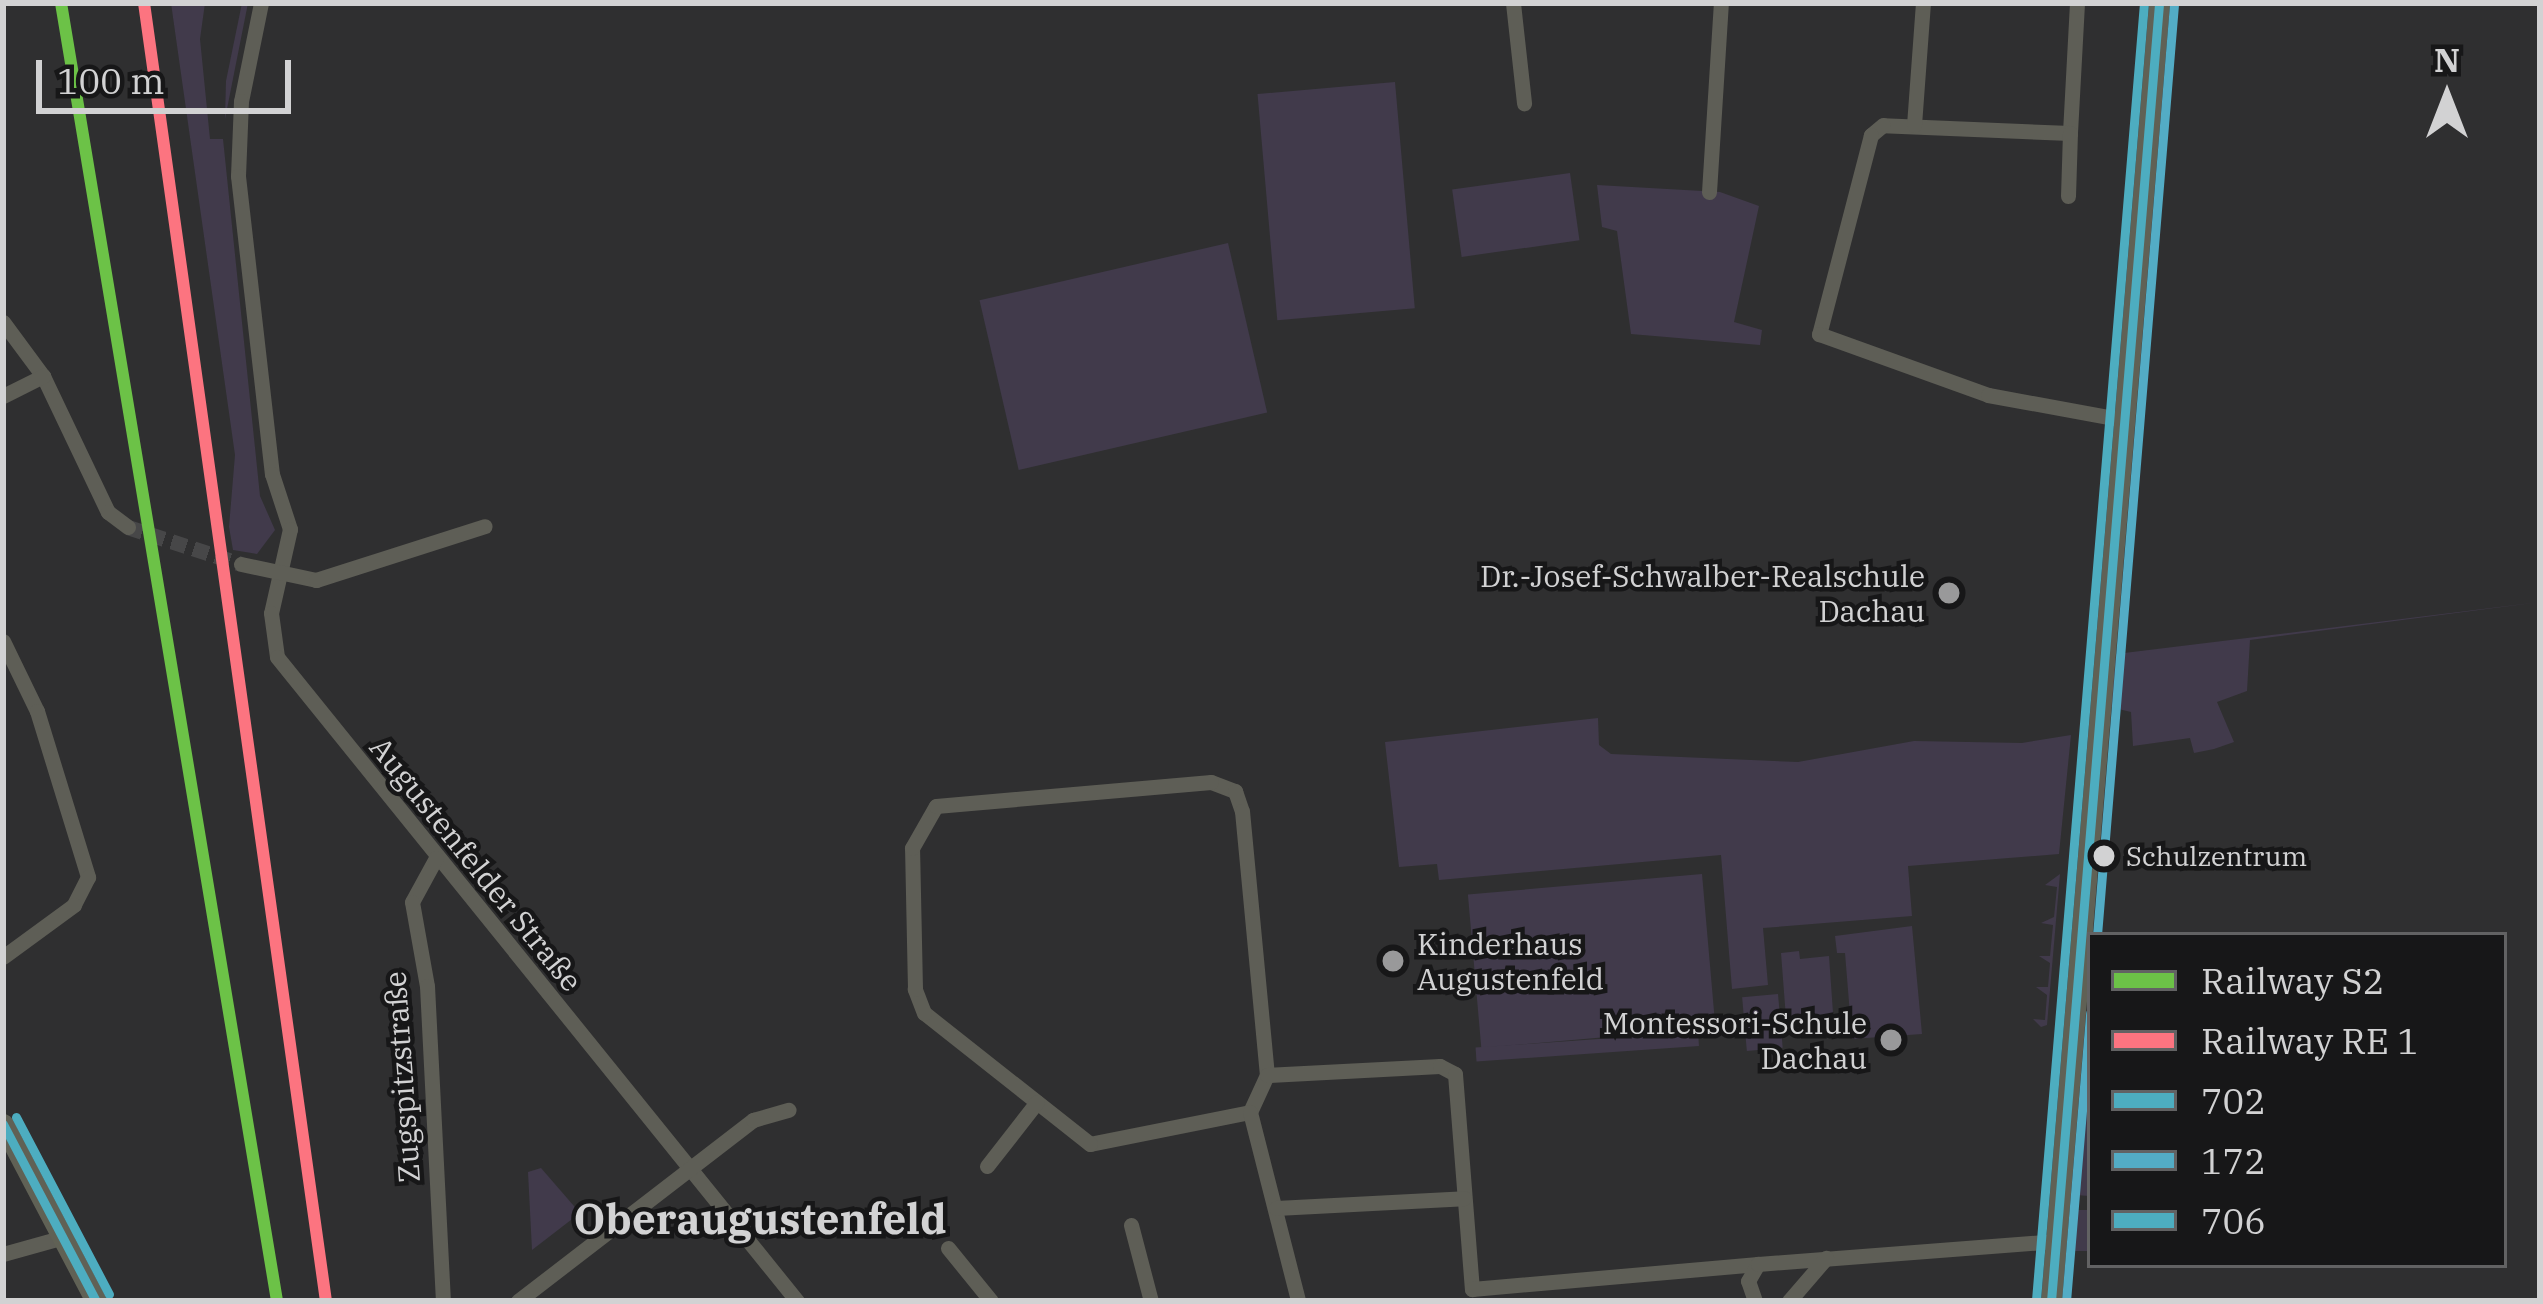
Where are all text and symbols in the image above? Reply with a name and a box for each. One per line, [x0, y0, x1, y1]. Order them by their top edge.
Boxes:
scale bar [42, 36, 297, 110]
north arrow [2387, 36, 2507, 156]
text: N [2434, 38, 2460, 81]
text: 100 m [57, 57, 164, 104]
place label: Dr.-Josef-Schwalber-Realschule Dachau [1480, 558, 1925, 628]
marker: Dr.-Josef-Schwalber-Realschule Dachau [1936, 580, 1962, 606]
street label: Augustenfelder Straße [362, 730, 590, 998]
place label: Schulzentrum [2126, 840, 2307, 872]
marker: Schulzentrum [2093, 845, 2115, 867]
place label: Kinderhaus Augustenfeld [1417, 926, 1604, 996]
legend [2087, 932, 2507, 1268]
marker: Kinderhaus Augustenfeld [1380, 948, 1406, 974]
text: Railway S2 [2201, 957, 2384, 1004]
street label: Zugspitzstraße [377, 970, 427, 1184]
place label: Montessori-Schule Dachau [1603, 1005, 1867, 1076]
text: Railway RE 1 [2201, 1017, 2419, 1064]
marker: Montessori-Schule Dachau [1878, 1027, 1904, 1053]
text: 702 [2201, 1077, 2266, 1124]
text: 172 [2201, 1137, 2266, 1184]
district label: Oberaugustenfeld [574, 1194, 946, 1244]
text: 706 [2201, 1197, 2266, 1244]

